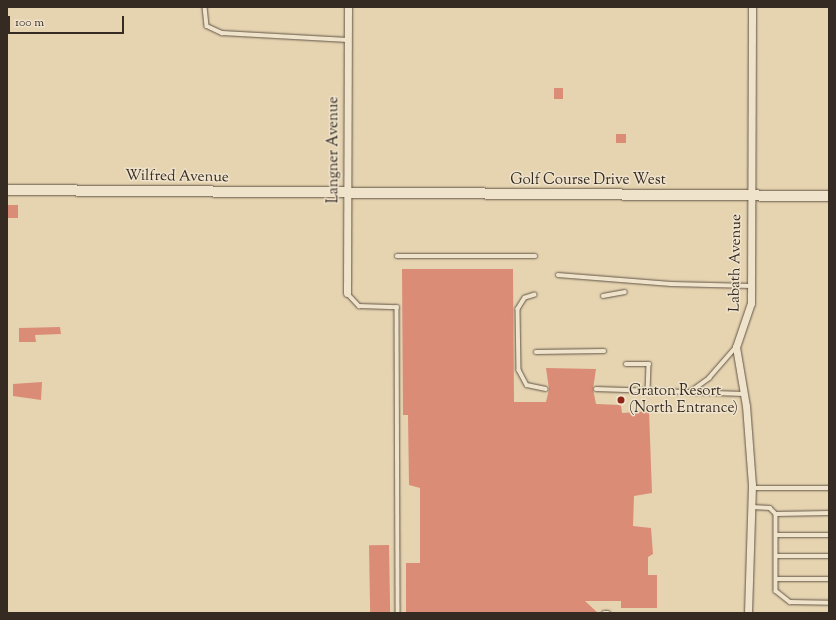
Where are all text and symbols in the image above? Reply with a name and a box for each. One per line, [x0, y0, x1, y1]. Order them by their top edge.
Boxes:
scale bar [10, 8, 126, 34]
text: 100 m [15, 14, 44, 32]
street label: Langner Avenue [325, 97, 343, 203]
street label: Wilfred Avenue [125, 167, 229, 187]
street label: Golf Course Drive West [510, 172, 666, 190]
street label: Labath Avenue [726, 214, 746, 312]
place label: Graton Resort (North Entrance) [629, 382, 738, 417]
marker: Graton Resort (North Entrance) [616, 395, 626, 405]

